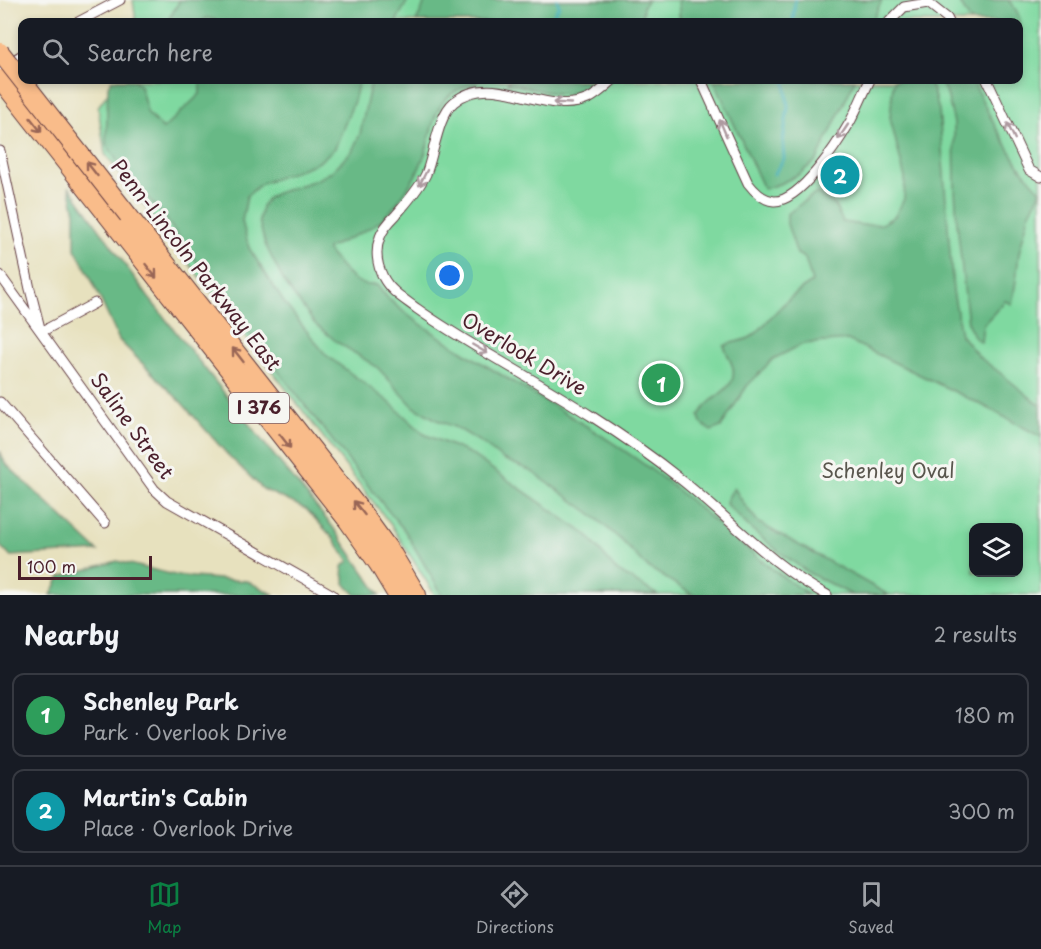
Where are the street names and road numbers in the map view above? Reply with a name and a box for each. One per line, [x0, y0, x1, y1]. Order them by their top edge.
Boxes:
street label: Penn-Lincoln Parkway East [104, 152, 289, 377]
street label: Overlook Drive [456, 304, 593, 402]
street label: Saline Street [84, 366, 182, 485]
road number: I 376 [229, 393, 289, 423]

